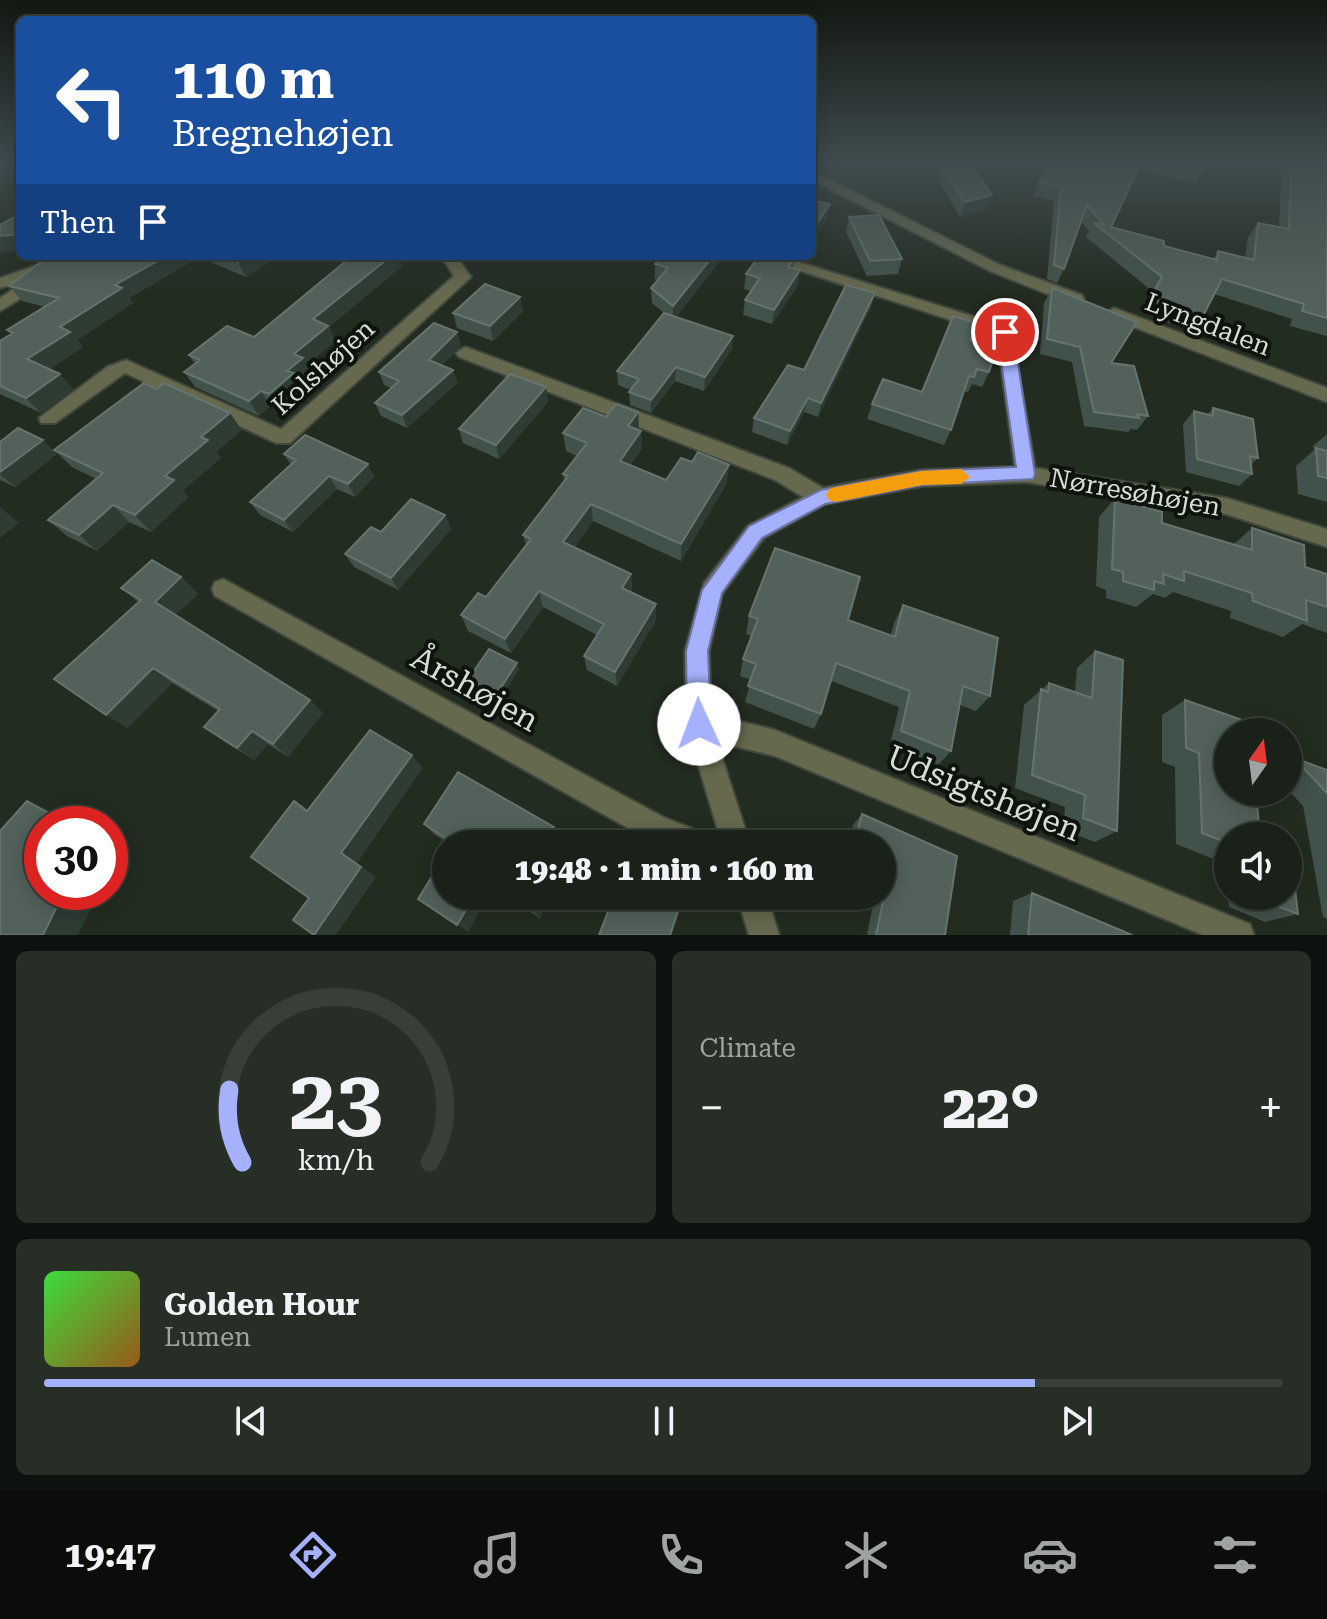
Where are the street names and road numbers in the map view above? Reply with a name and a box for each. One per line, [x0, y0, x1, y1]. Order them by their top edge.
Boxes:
street label: Lyngdalen [1141, 286, 1275, 362]
street label: Kolshøjen [266, 313, 380, 421]
street label: Nørresøhøjen [1047, 462, 1223, 522]
street label: Årshøjen [405, 638, 546, 740]
street label: Udsigtshøjen [882, 737, 1086, 849]

